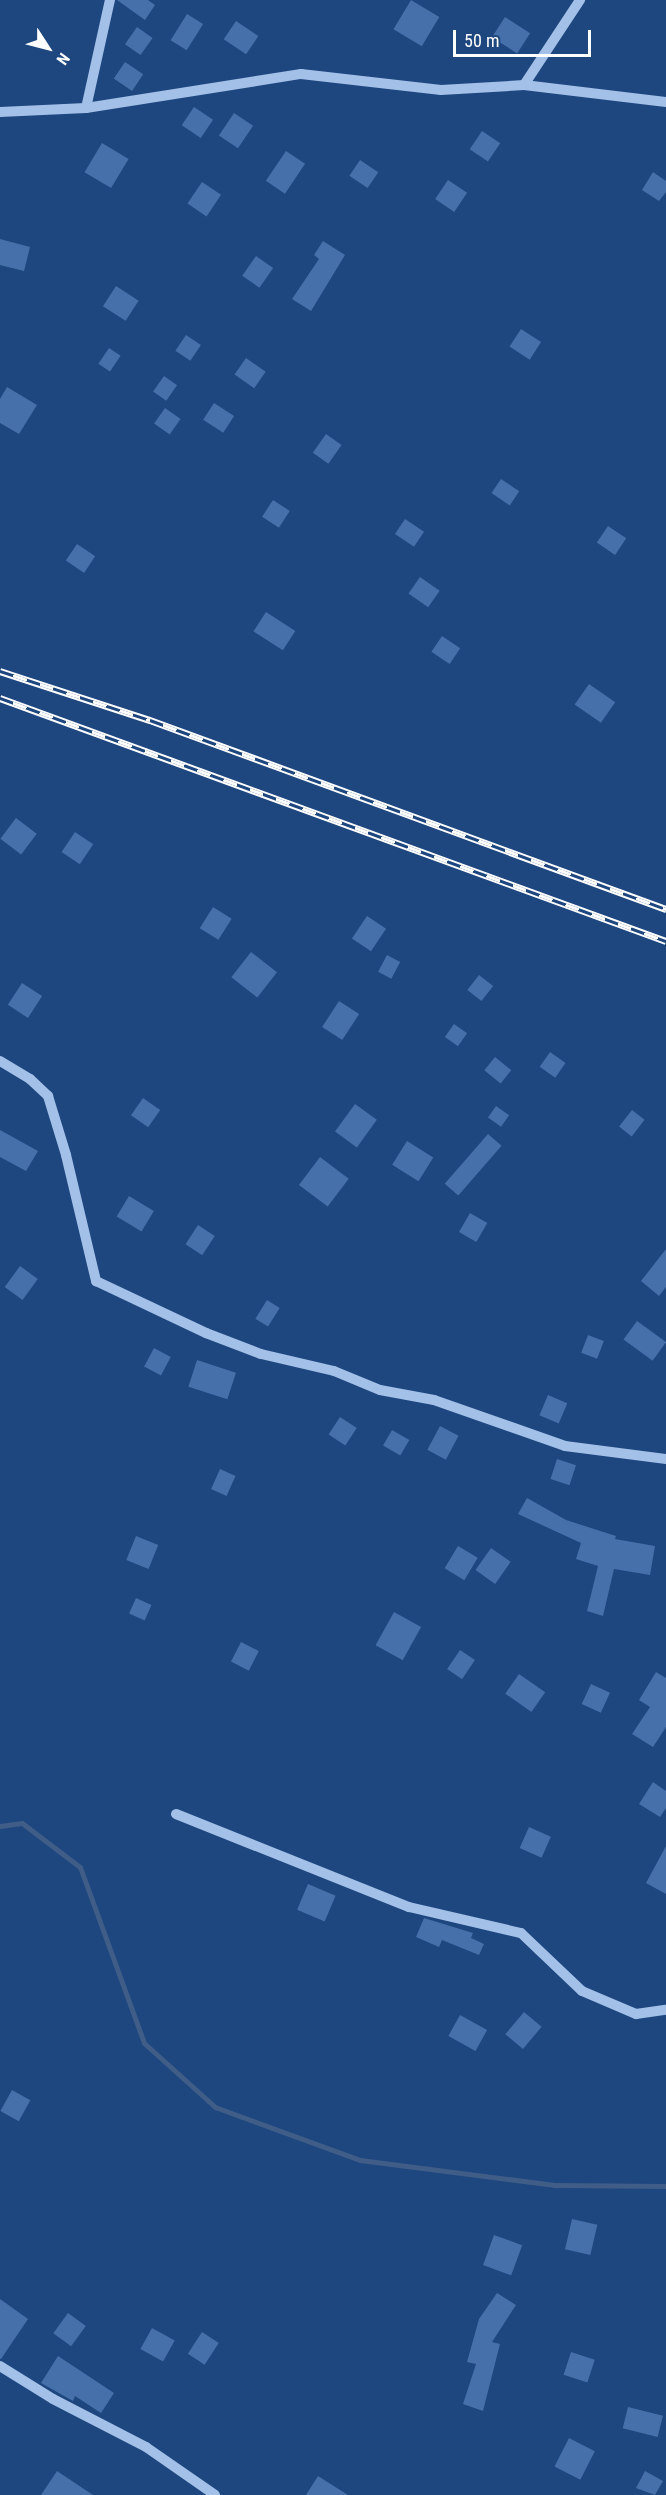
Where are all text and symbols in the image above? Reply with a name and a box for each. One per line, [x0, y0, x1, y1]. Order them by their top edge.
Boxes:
north arrow [18, 18, 78, 78]
scale bar [456, 18, 594, 56]
text: 50 m [464, 30, 499, 51]
text: N [52, 49, 74, 68]

